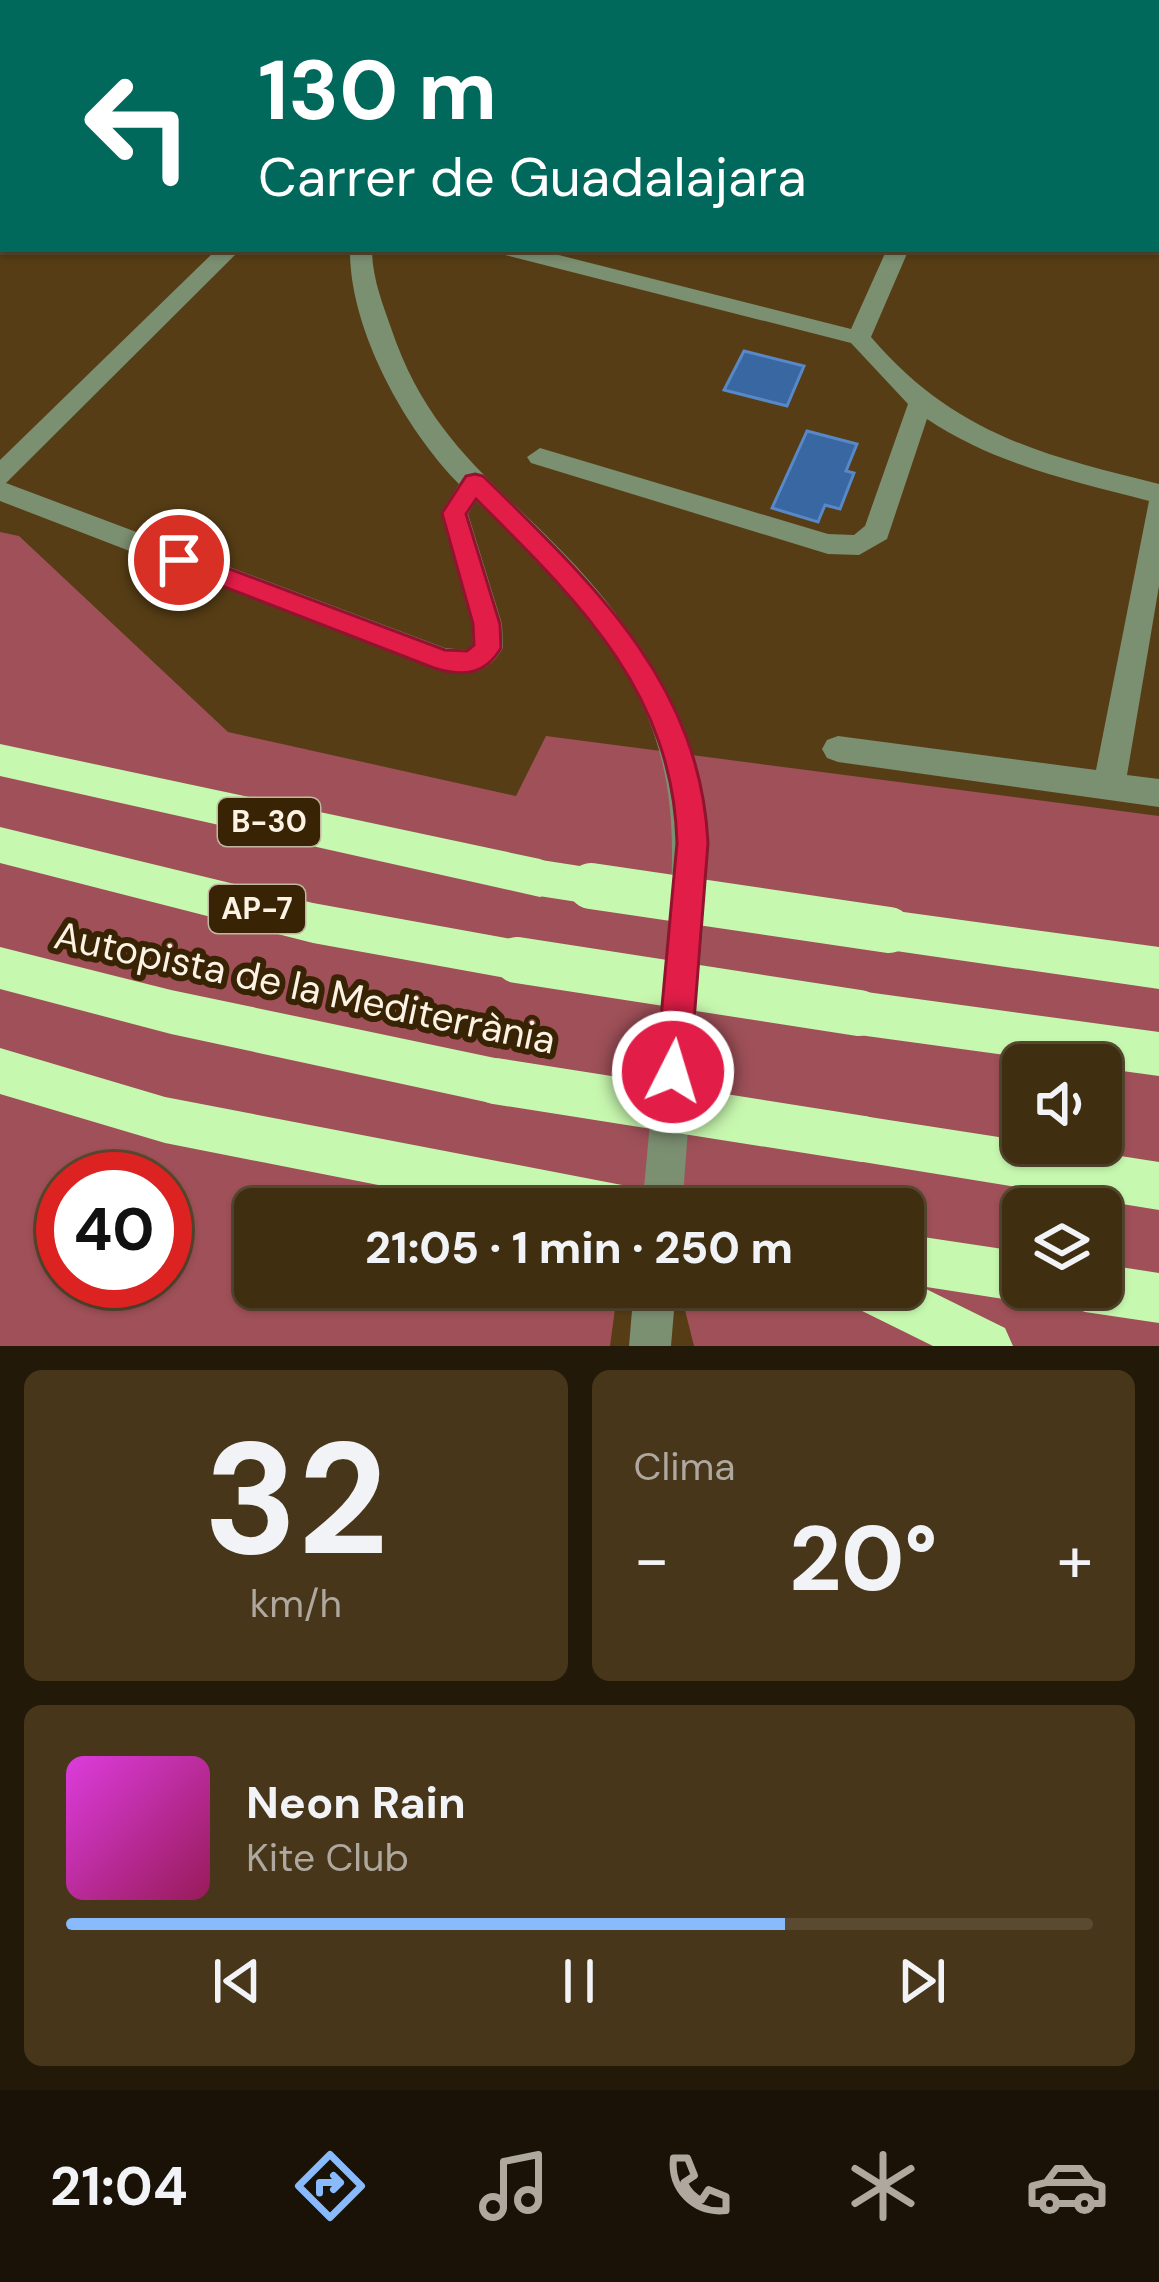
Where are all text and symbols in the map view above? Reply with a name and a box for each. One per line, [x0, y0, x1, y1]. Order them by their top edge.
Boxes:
text: 130 m [258, 36, 497, 145]
icon: left [60, 48, 216, 204]
text: Carrer de Guadalajara [258, 142, 807, 213]
pin [128, 509, 230, 611]
icon: arrive [146, 527, 212, 593]
road number: B-30 [218, 798, 320, 846]
road number: AP-7 [209, 885, 305, 933]
street label: Autopista de la Mediterrània [50, 909, 560, 1066]
position arrow [610, 1009, 736, 1135]
map controls [1002, 1044, 1122, 1308]
button: sound [1002, 1044, 1122, 1164]
speed limit sign: 40 [36, 1152, 192, 1308]
button: layers [1002, 1188, 1122, 1308]
text: 21:05 · 1 min · 250 m [365, 1218, 793, 1277]
text: 32 [204, 1398, 388, 1601]
text: Clima [634, 1441, 736, 1492]
text: 20° [789, 1501, 937, 1618]
text: − [634, 1517, 670, 1602]
text: + [1057, 1517, 1093, 1602]
text: km/h [250, 1578, 342, 1629]
text: Neon Rain [246, 1773, 466, 1832]
text: Kite Club [246, 1832, 409, 1883]
icon: previous [204, 1948, 270, 2014]
icon: pause [546, 1948, 612, 2014]
icon: next [889, 1948, 955, 2014]
icon: directions [288, 2144, 372, 2228]
icon: music [472, 2144, 556, 2228]
icon: phone [656, 2144, 740, 2228]
icon: climate [841, 2144, 925, 2228]
icon: car [1025, 2144, 1109, 2228]
text: 21:04 [50, 2151, 188, 2222]

